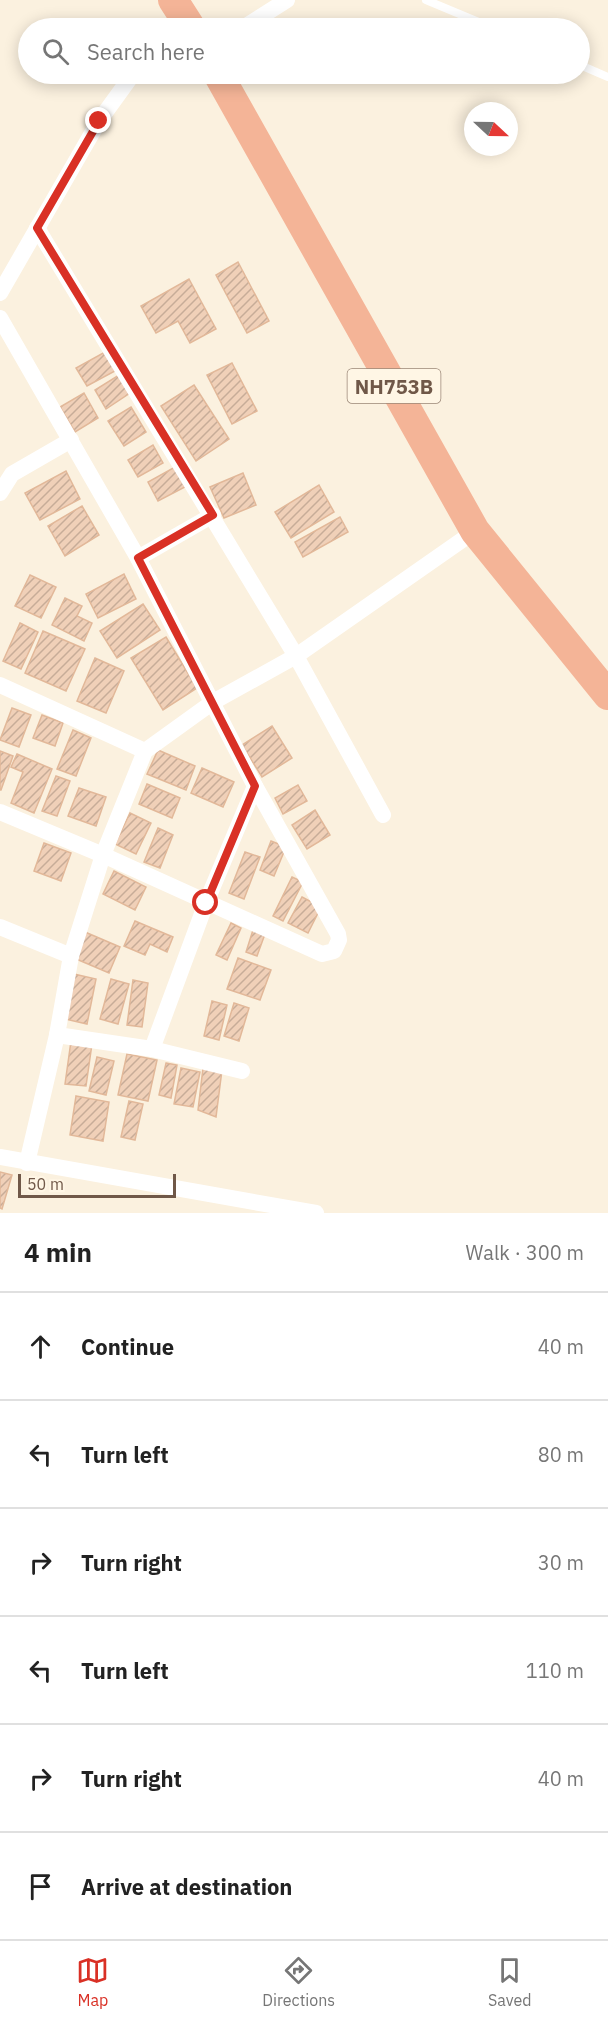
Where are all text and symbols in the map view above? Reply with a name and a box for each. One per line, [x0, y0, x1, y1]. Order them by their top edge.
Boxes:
search box [18, 18, 590, 84]
icon: search [39, 35, 72, 68]
text: Search here [87, 37, 205, 66]
north arrow [464, 102, 518, 156]
route end [85, 107, 111, 133]
road number: NH753B [348, 369, 440, 403]
route start [192, 889, 218, 915]
scale bar [18, 1171, 176, 1198]
text: 50 m [27, 1174, 64, 1194]
text: 4 min [24, 1235, 92, 1269]
text: Walk · 300 m [466, 1239, 584, 1266]
icon: ahead [24, 1330, 57, 1363]
text: Continue [81, 1332, 174, 1361]
text: 40 m [538, 1333, 584, 1360]
icon: left [24, 1438, 57, 1471]
text: Turn left [81, 1440, 169, 1469]
text: 80 m [538, 1441, 584, 1468]
icon: right [24, 1546, 57, 1579]
text: Turn right [81, 1548, 182, 1577]
text: 30 m [538, 1549, 584, 1576]
icon: left [24, 1654, 57, 1687]
text: Turn left [81, 1656, 169, 1685]
text: 110 m [526, 1657, 584, 1684]
icon: right [24, 1762, 57, 1795]
text: Turn right [81, 1764, 182, 1793]
text: 40 m [538, 1765, 584, 1792]
icon: arrive [24, 1870, 57, 1903]
text: Arrive at destination [81, 1872, 292, 1901]
tab: Map [76, 1954, 109, 2010]
tab: Directions [262, 1954, 335, 2010]
tab: Saved [488, 1954, 532, 2010]

